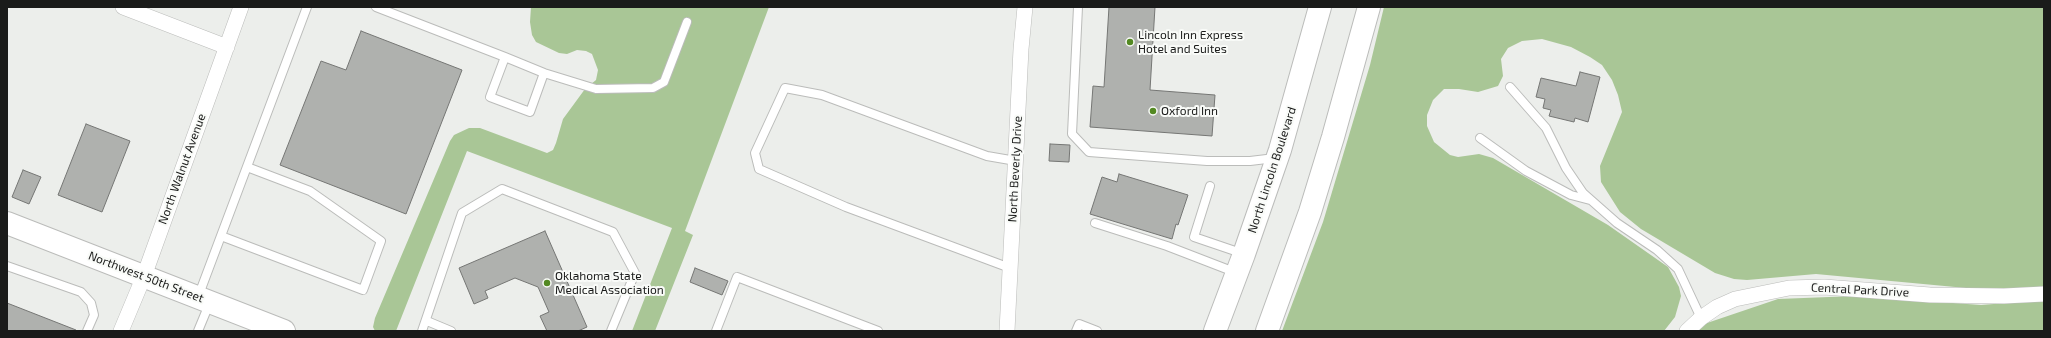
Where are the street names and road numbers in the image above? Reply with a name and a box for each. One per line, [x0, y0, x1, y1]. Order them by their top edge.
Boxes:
street label: North Lincoln Boulevard [1245, 105, 1299, 235]
street label: North Walnut Avenue [155, 112, 209, 226]
street label: North Beverly Drive [1005, 115, 1025, 223]
street label: Northwest 50th Street [86, 248, 206, 306]
street label: Central Park Drive [1811, 280, 1909, 300]

